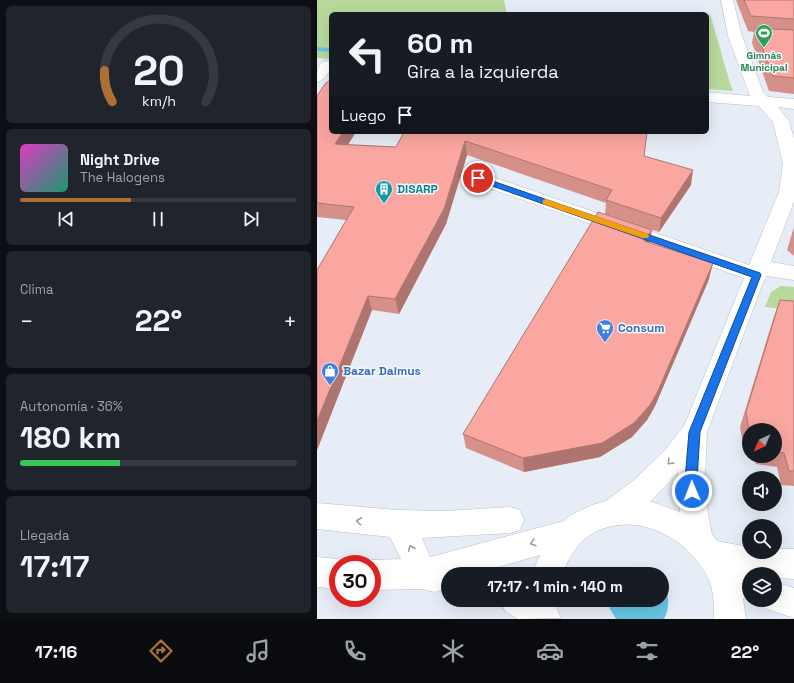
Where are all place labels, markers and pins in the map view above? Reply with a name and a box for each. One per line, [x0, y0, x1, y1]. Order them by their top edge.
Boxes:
sports icon: Gimnàs Municipal [754, 23, 774, 48]
place label: Gimnàs Municipal [740, 49, 788, 74]
pin [461, 161, 495, 195]
building icon: DISARP [374, 179, 394, 204]
place label: DISARP [397, 181, 438, 197]
supermarket icon: Consum [595, 318, 615, 343]
place label: Consum [618, 320, 664, 336]
shop icon: Bazar Daimus [320, 361, 340, 386]
place label: Bazar Daimus [343, 363, 421, 379]

